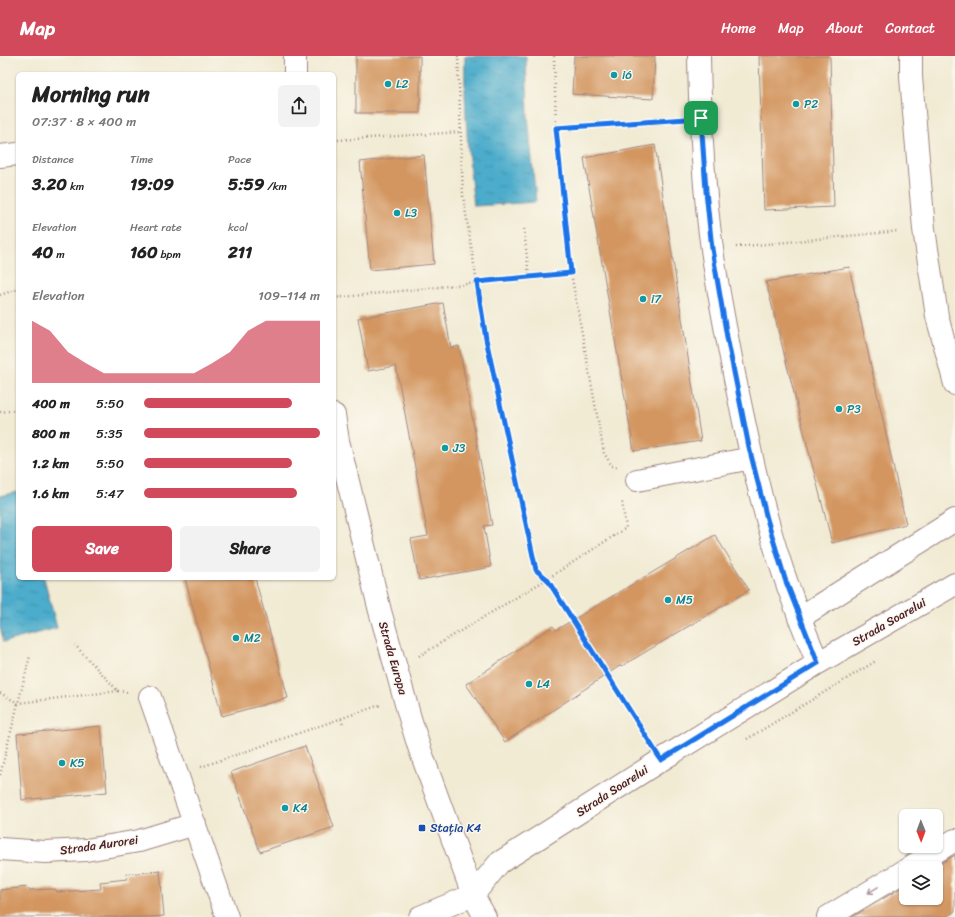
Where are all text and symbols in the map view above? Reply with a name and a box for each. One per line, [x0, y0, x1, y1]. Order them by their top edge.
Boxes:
text: Map [20, 12, 55, 45]
text: Home [721, 16, 756, 41]
text: Map [778, 16, 804, 41]
text: About [826, 16, 863, 41]
text: Contact [885, 16, 935, 41]
place label: i6 [622, 64, 632, 86]
marker: i6 [609, 70, 619, 80]
place label: L2 [396, 73, 409, 95]
text: Morning run [32, 75, 150, 114]
marker: L2 [383, 79, 393, 89]
button: share [278, 85, 320, 127]
place label: P2 [804, 93, 818, 115]
marker: P2 [791, 99, 801, 109]
pin [684, 101, 718, 135]
icon: arrive [690, 107, 712, 129]
text: 07:37 · 8 × 400 m [32, 110, 136, 133]
text: Distance [32, 150, 74, 169]
text: Time [130, 150, 153, 169]
text: Pace [228, 150, 251, 169]
text: 3.20 [32, 169, 67, 199]
text: 19:09 [130, 169, 174, 199]
text: 5:59 [228, 169, 264, 199]
text: km [67, 177, 84, 196]
text: /km [264, 177, 287, 196]
place label: L3 [405, 202, 418, 224]
marker: L3 [392, 208, 402, 218]
text: Elevation [32, 218, 77, 237]
text: Heart rate [130, 218, 182, 237]
text: kcal [228, 218, 248, 237]
text: 40 [32, 237, 53, 267]
text: 160 [130, 237, 158, 267]
text: 211 [228, 237, 252, 267]
text: m [53, 245, 65, 264]
text: bpm [158, 245, 181, 264]
text: Elevation [32, 284, 85, 307]
text: 109–114 m [258, 284, 320, 307]
place label: i7 [651, 288, 662, 310]
marker: i7 [638, 294, 648, 304]
text: 400 m [32, 392, 70, 415]
text: 5:50 [96, 392, 124, 415]
place label: P3 [847, 398, 861, 420]
marker: P3 [834, 404, 844, 414]
text: 800 m [32, 422, 70, 445]
text: 5:35 [96, 422, 123, 445]
place label: J3 [452, 437, 466, 459]
marker: J3 [440, 443, 450, 453]
text: 1.2 km [32, 452, 69, 475]
text: 5:50 [96, 452, 124, 475]
text: 1.6 km [32, 482, 69, 505]
text: 5:47 [96, 482, 123, 505]
button: Save [32, 526, 172, 572]
button: Share [180, 526, 320, 572]
place label: M5 [676, 589, 693, 611]
street label: Strada Soarelui [848, 591, 931, 652]
marker: M5 [663, 595, 673, 605]
street label: Strada Europa [372, 619, 414, 698]
place label: M2 [244, 627, 261, 649]
marker: M2 [231, 633, 241, 643]
place label: L4 [537, 673, 551, 695]
marker: L4 [524, 679, 534, 689]
place label: K5 [70, 752, 85, 774]
marker: K5 [57, 758, 67, 768]
street label: Strada Soarelui [571, 759, 653, 823]
place label: K4 [293, 797, 308, 819]
marker: K4 [280, 803, 290, 813]
north arrow [899, 809, 943, 853]
map controls [899, 809, 943, 905]
place label: Stația K4 [430, 817, 482, 839]
marker: Stația K4 [417, 823, 427, 833]
street label: Strada Aurorei [58, 829, 140, 861]
button: layers [899, 861, 943, 905]
one-way arrow [867, 887, 879, 895]

